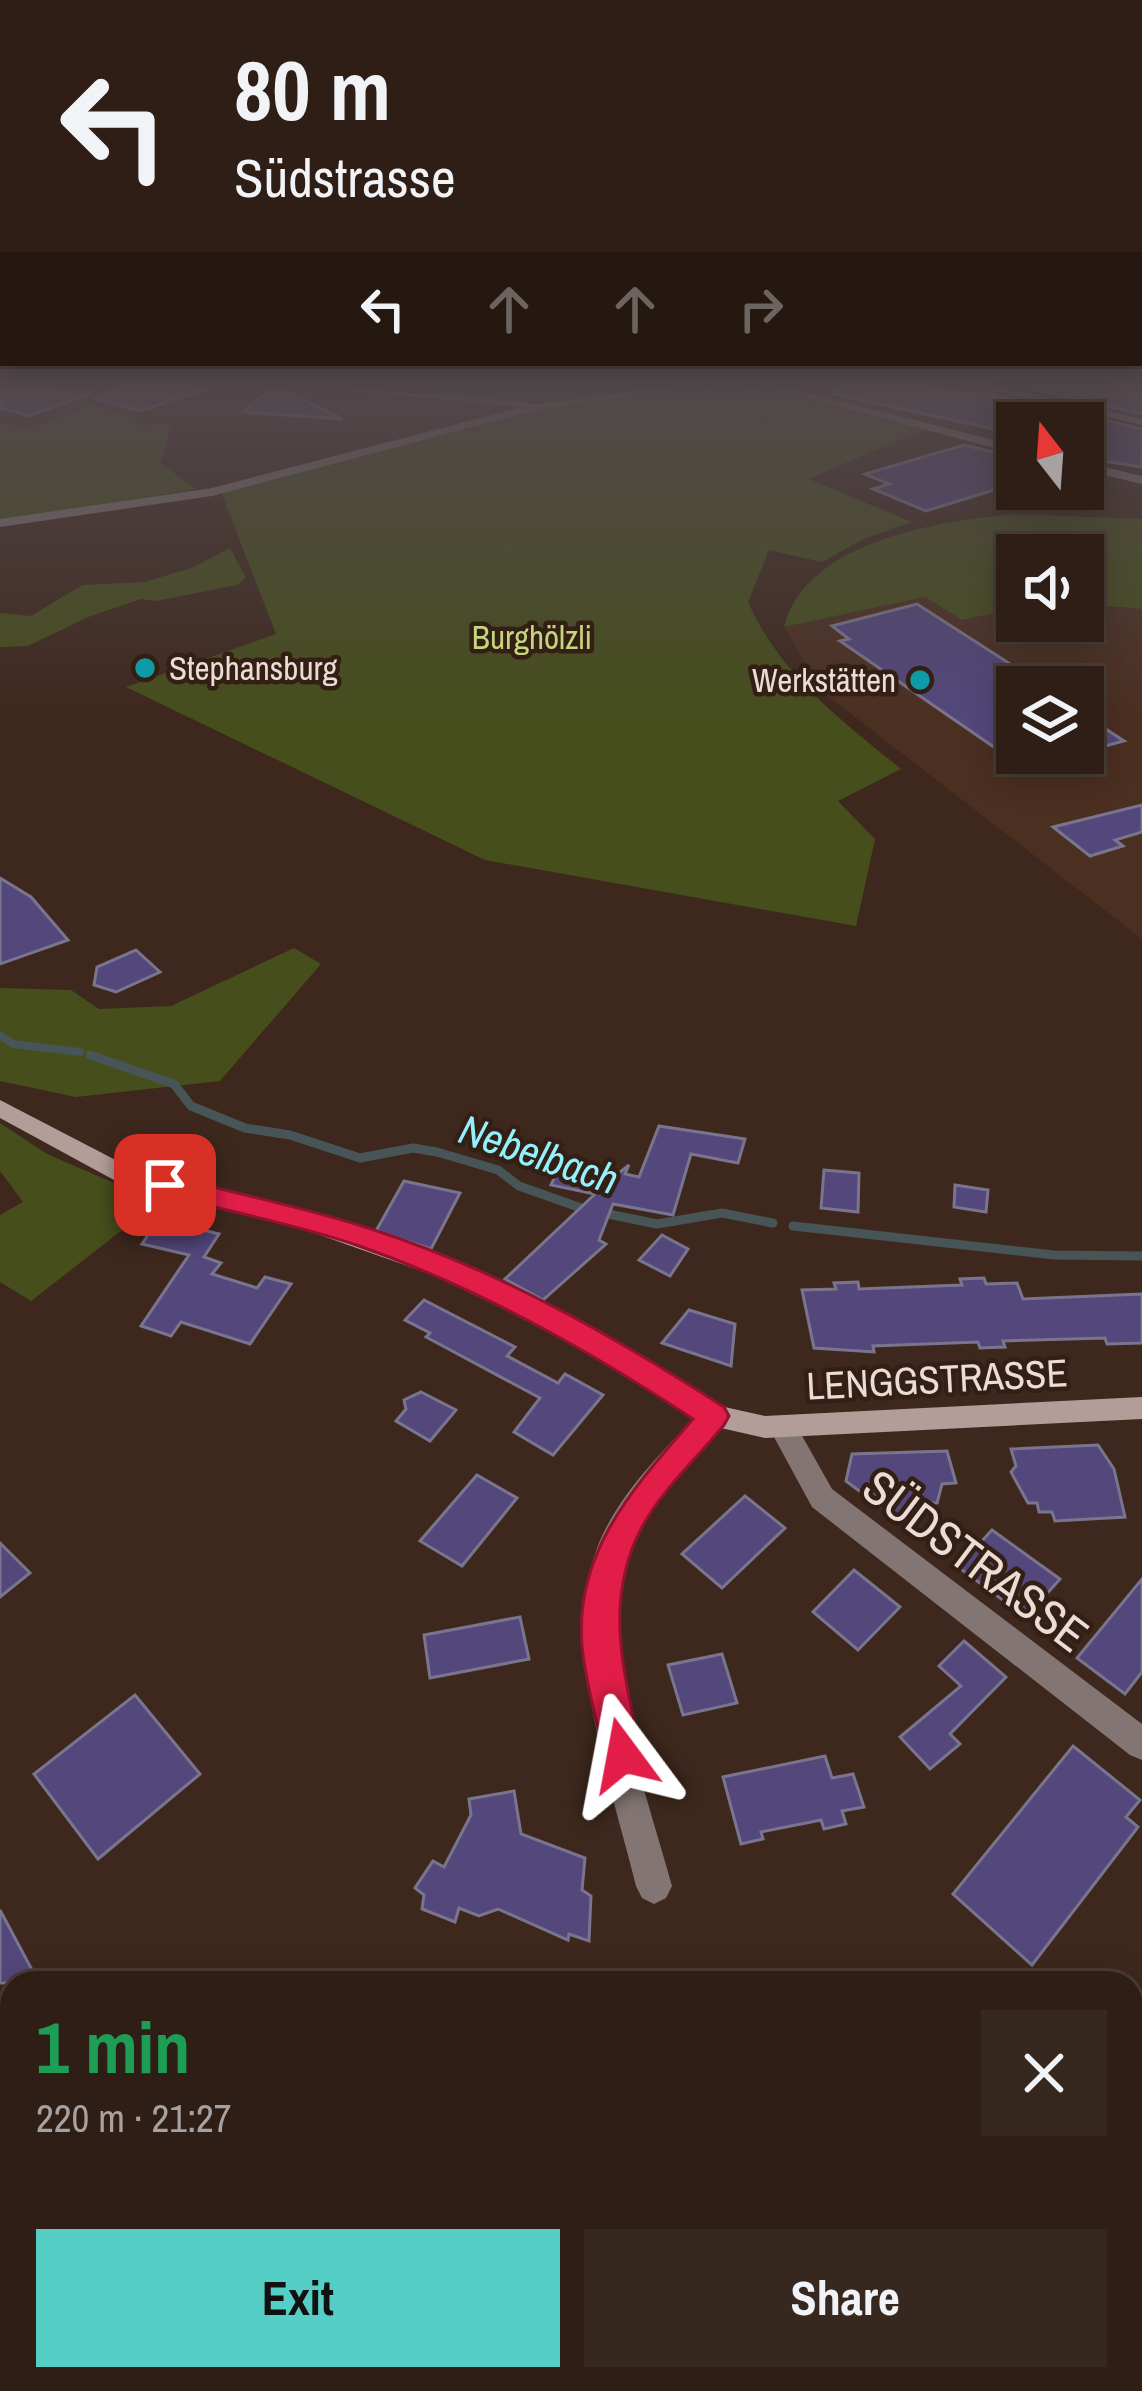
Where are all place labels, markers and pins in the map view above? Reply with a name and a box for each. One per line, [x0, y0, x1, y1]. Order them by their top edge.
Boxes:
place label: Stephansburg [169, 646, 338, 690]
marker: Stephansburg [132, 655, 158, 681]
place label: Werkstätten [752, 658, 896, 702]
marker: Werkstätten [907, 667, 933, 693]
pin [114, 1134, 216, 1236]

